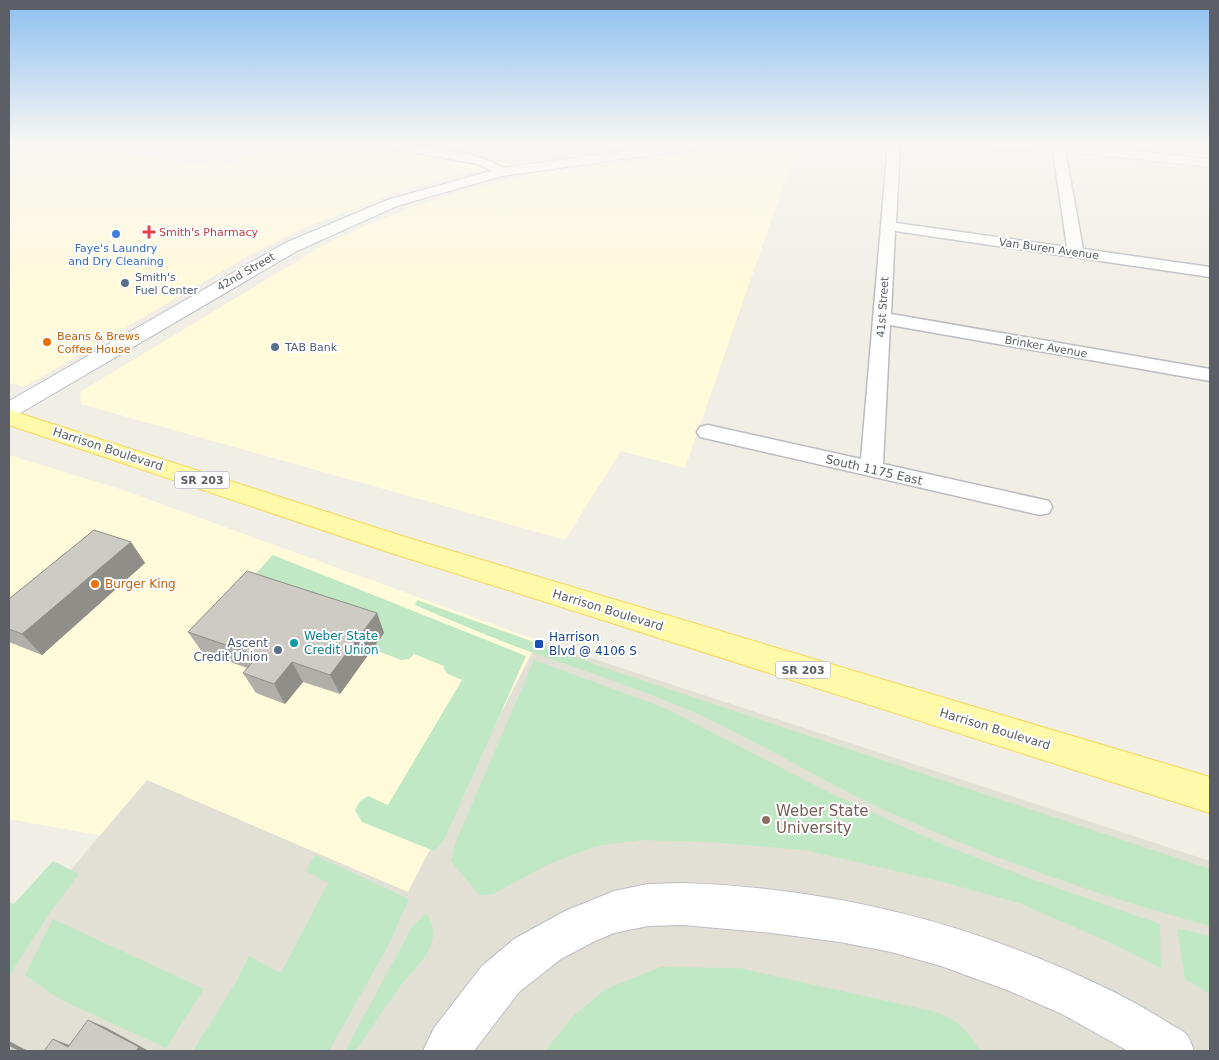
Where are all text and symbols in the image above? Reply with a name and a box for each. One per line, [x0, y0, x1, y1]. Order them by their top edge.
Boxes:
marker: Smith's Pharmacy [143, 226, 155, 238]
place label: Smith's Pharmacy [159, 226, 258, 239]
marker: Faye's Laundry and Dry Cleaning [110, 228, 122, 240]
street label: Van Buren Avenue [998, 236, 1100, 262]
place label: Faye's Laundry and Dry Cleaning [68, 242, 164, 268]
street label: 42nd Street [215, 250, 278, 294]
place label: Smith's Fuel Center [135, 271, 199, 297]
street label: 41st Street [874, 275, 892, 338]
marker: Smith's Fuel Center [119, 277, 131, 289]
place label: Beans & Brews Coffee House [57, 330, 140, 356]
street label: Brinker Avenue [1004, 333, 1089, 361]
marker: Beans & Brews Coffee House [41, 336, 53, 348]
marker: TAB Bank [269, 341, 281, 353]
place label: TAB Bank [284, 341, 338, 354]
street label: Harrison Boulevard [51, 425, 165, 473]
street label: South 1175 East [824, 452, 924, 488]
road number: SR 203 [174, 472, 230, 488]
place label: Burger King [105, 577, 176, 591]
marker: Burger King [89, 578, 101, 590]
street label: Harrison Boulevard [551, 586, 665, 634]
place label: Weber State Credit Union [304, 629, 379, 657]
place label: Harrison Blvd @ 4106 S [549, 630, 637, 658]
place label: Ascent Credit Union [193, 636, 268, 664]
marker: Weber State Credit Union [288, 637, 300, 649]
marker: Harrison Blvd @ 4106 S [533, 638, 545, 650]
marker: Ascent Credit Union [272, 644, 284, 656]
road number: SR 203 [776, 662, 830, 678]
street label: Harrison Boulevard [938, 705, 1052, 753]
place label: Weber State University [776, 802, 869, 837]
marker: Weber State University [760, 814, 772, 826]

